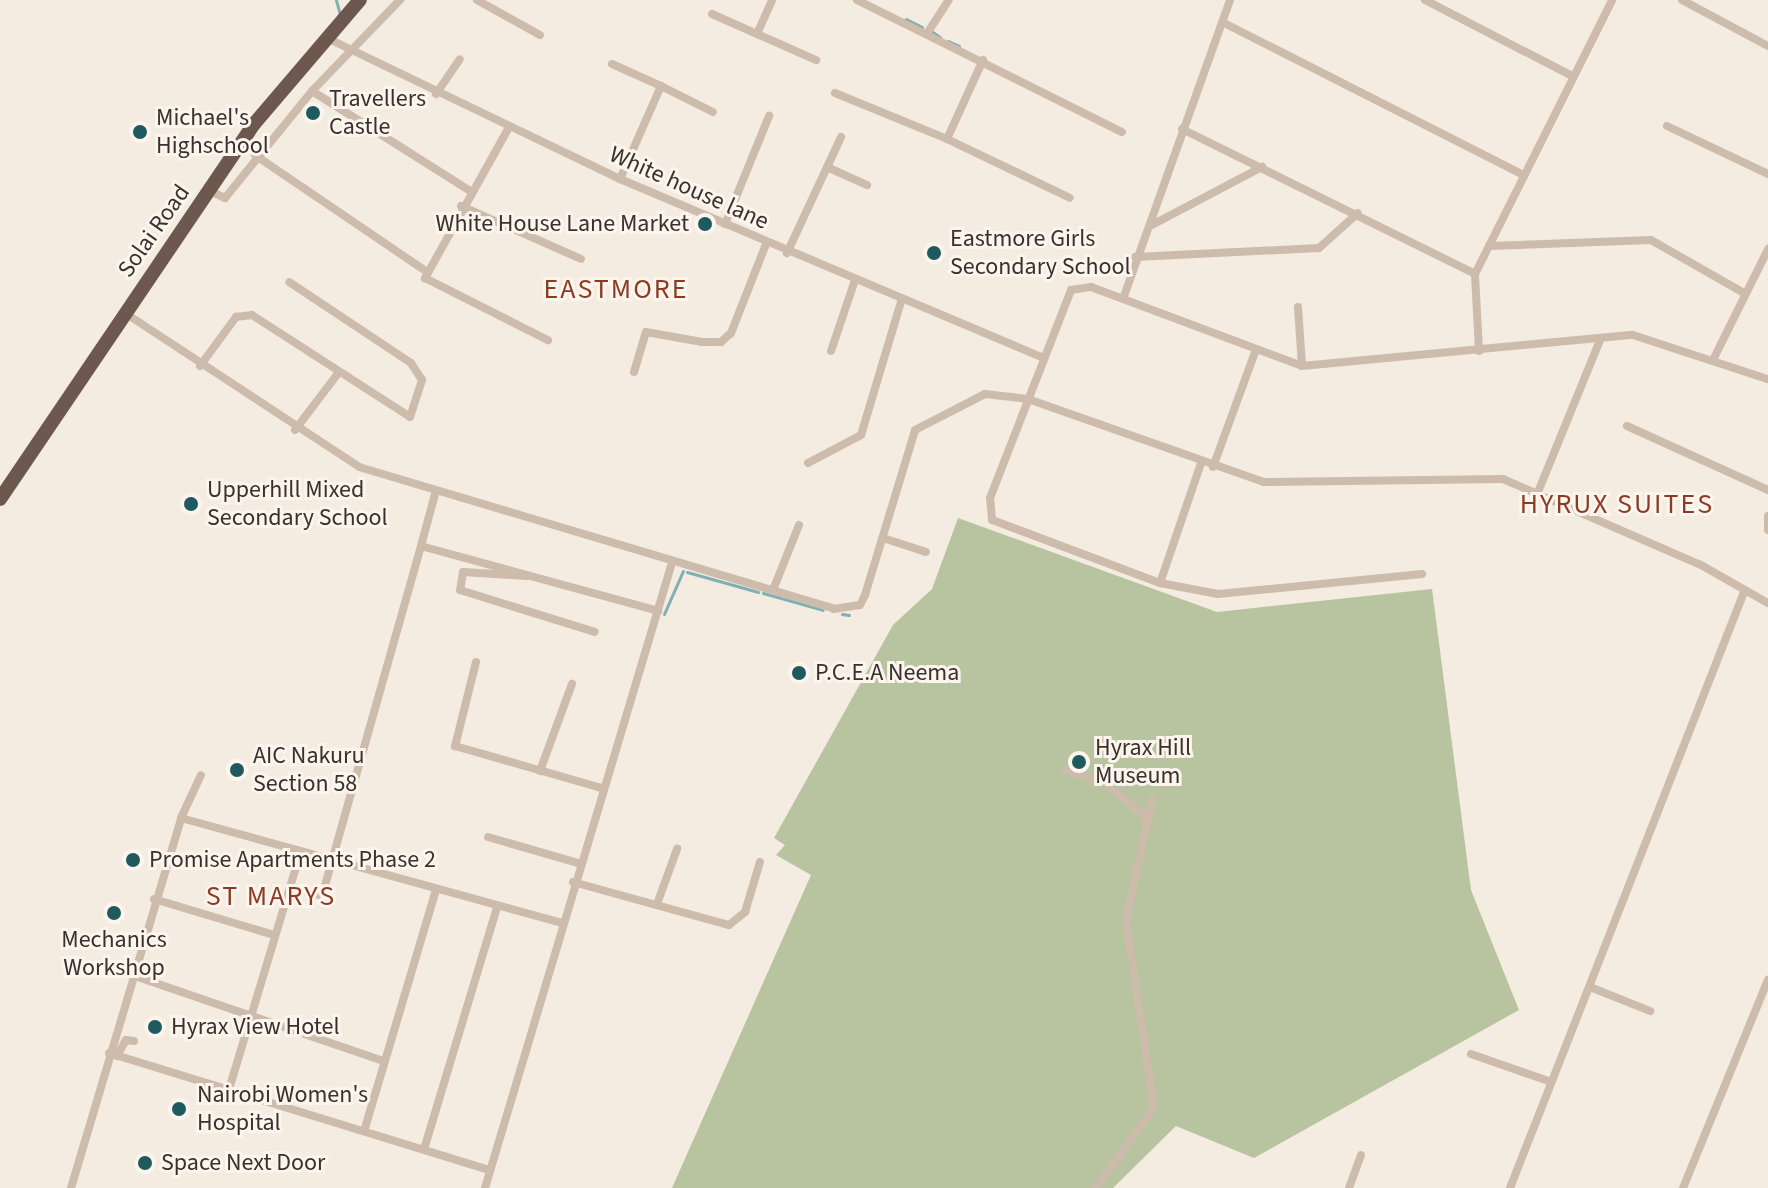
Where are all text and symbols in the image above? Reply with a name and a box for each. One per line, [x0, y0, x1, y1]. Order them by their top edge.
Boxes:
place label: Travellers Castle [329, 85, 426, 141]
place label: Michael's Highschool [156, 104, 269, 160]
marker: Travellers Castle [304, 104, 322, 122]
marker: Michael's Highschool [131, 123, 149, 141]
street label: White house lane [605, 140, 773, 236]
street label: Solai Road [112, 179, 196, 283]
place label: White House Lane Market [436, 210, 689, 238]
marker: White House Lane Market [696, 215, 714, 233]
place label: Eastmore Girls Secondary School [950, 225, 1131, 281]
marker: Eastmore Girls Secondary School [925, 244, 943, 262]
district label: EASTMORE [544, 272, 688, 306]
place label: Upperhill Mixed Secondary School [207, 476, 388, 532]
district label: HYRUX SUITES [1520, 487, 1714, 521]
marker: Upperhill Mixed Secondary School [182, 495, 200, 513]
place label: P.C.E.A Neema [815, 659, 959, 687]
marker: P.C.E.A Neema [790, 664, 808, 682]
place label: Hyrax Hill Museum [1095, 734, 1191, 790]
place label: AIC Nakuru Section 58 [253, 742, 364, 798]
marker: Hyrax Hill Museum [1070, 753, 1088, 771]
marker: AIC Nakuru Section 58 [228, 761, 246, 779]
place label: Promise Apartments Phase 2 [149, 846, 436, 874]
marker: Promise Apartments Phase 2 [124, 851, 142, 869]
district label: ST MARYS [206, 879, 336, 913]
marker: Mechanics Workshop [105, 904, 123, 922]
place label: Mechanics Workshop [61, 926, 167, 982]
place label: Hyrax View Hotel [171, 1013, 340, 1041]
marker: Hyrax View Hotel [146, 1018, 164, 1036]
place label: Nairobi Women's Hospital [197, 1081, 368, 1137]
marker: Nairobi Women's Hospital [168, 1098, 190, 1120]
place label: Space Next Door [161, 1149, 325, 1177]
marker: Space Next Door [136, 1154, 154, 1172]

